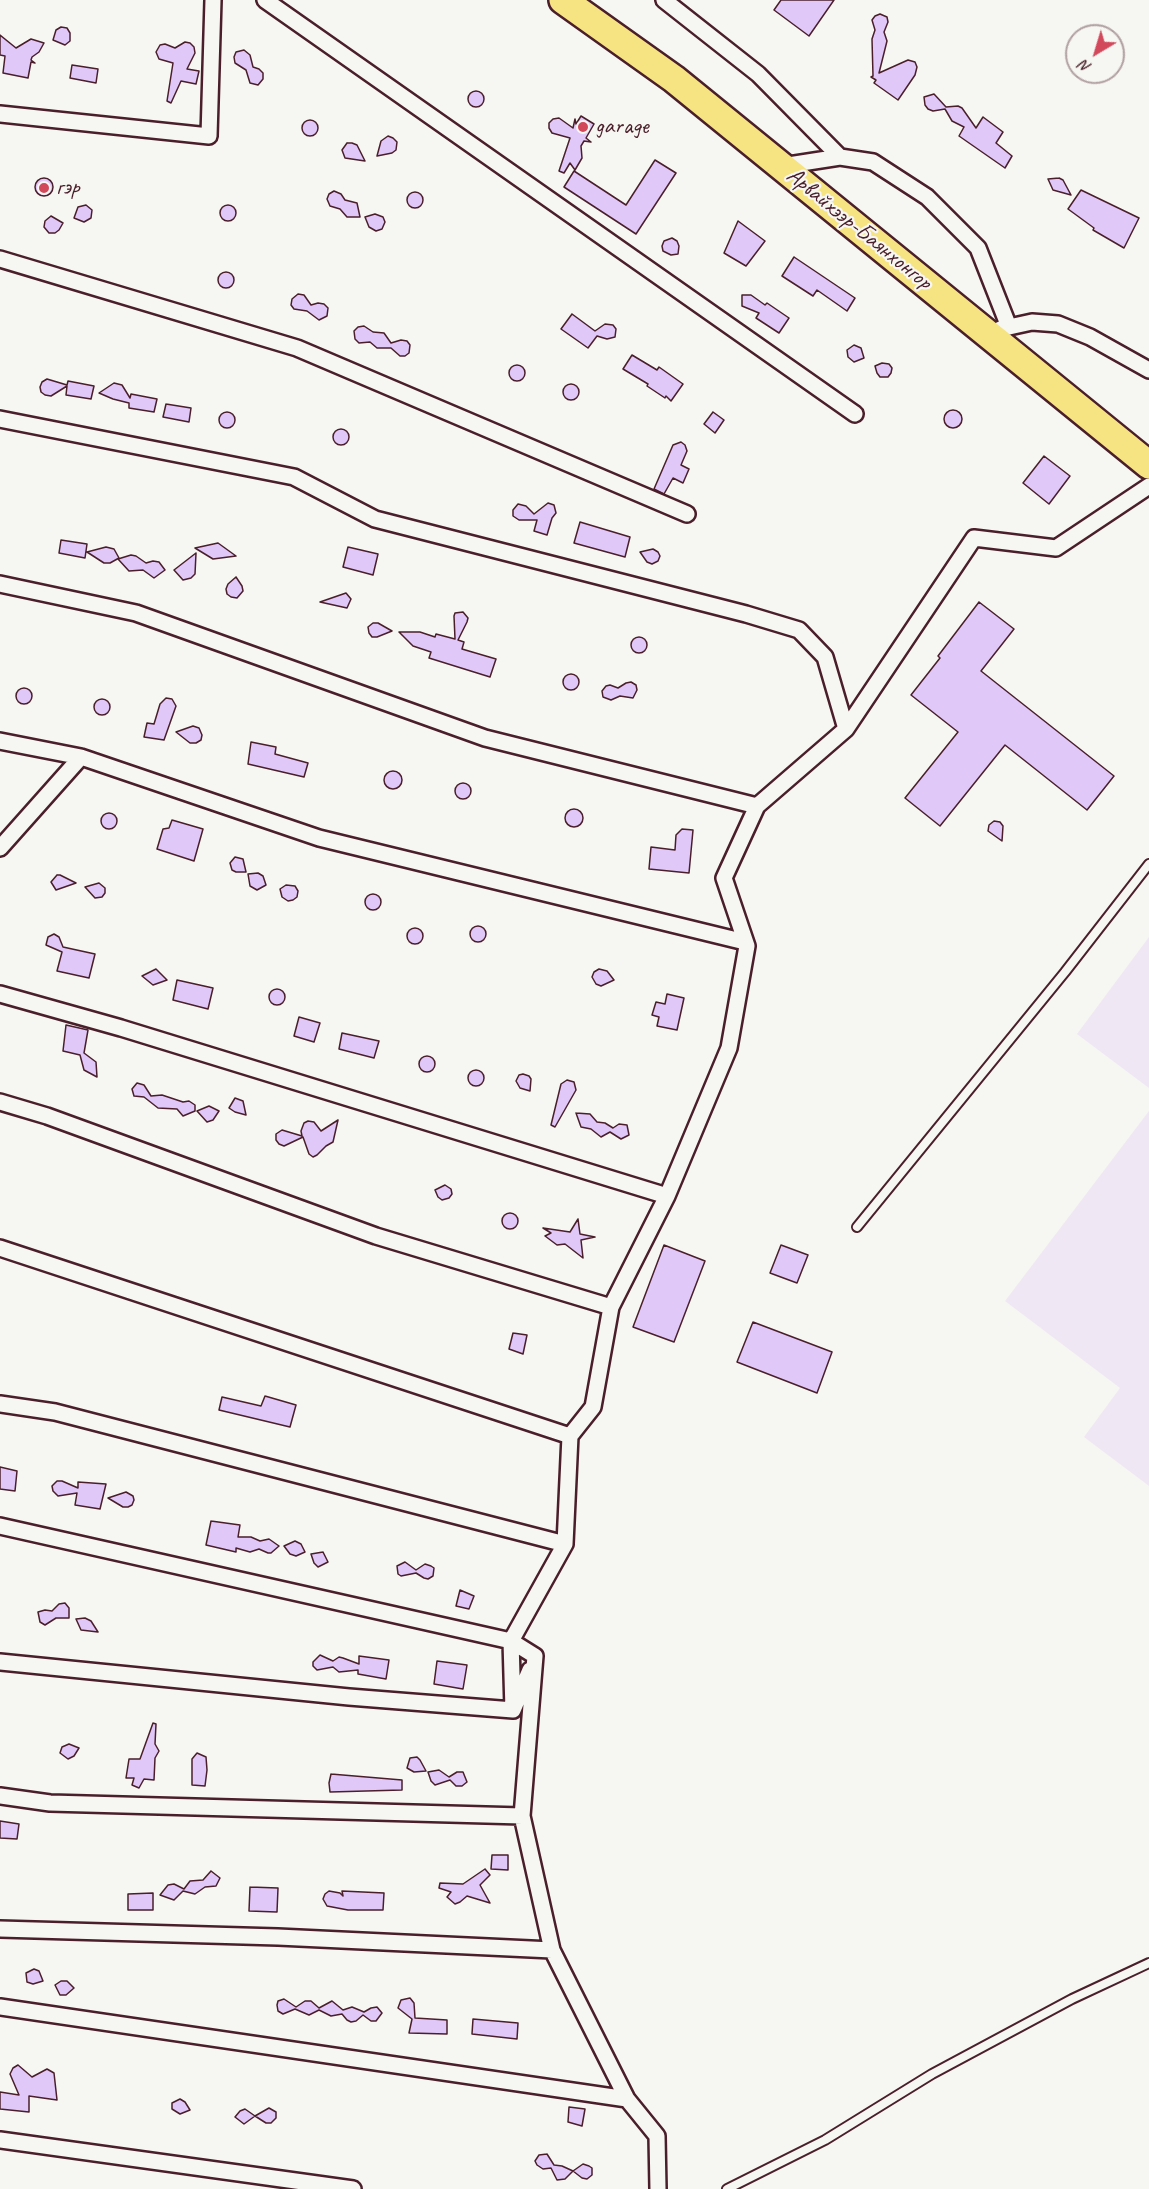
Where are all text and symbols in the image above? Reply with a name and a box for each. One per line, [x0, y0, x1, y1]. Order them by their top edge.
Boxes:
north arrow [1065, 24, 1125, 84]
text: N [1075, 56, 1095, 78]
place label: garage [595, 113, 649, 141]
marker: garage [576, 120, 590, 134]
street label: Арвайхээр-Баянхонгор [780, 161, 938, 297]
place label: гэр [56, 174, 80, 202]
marker: гэр [37, 181, 51, 195]

